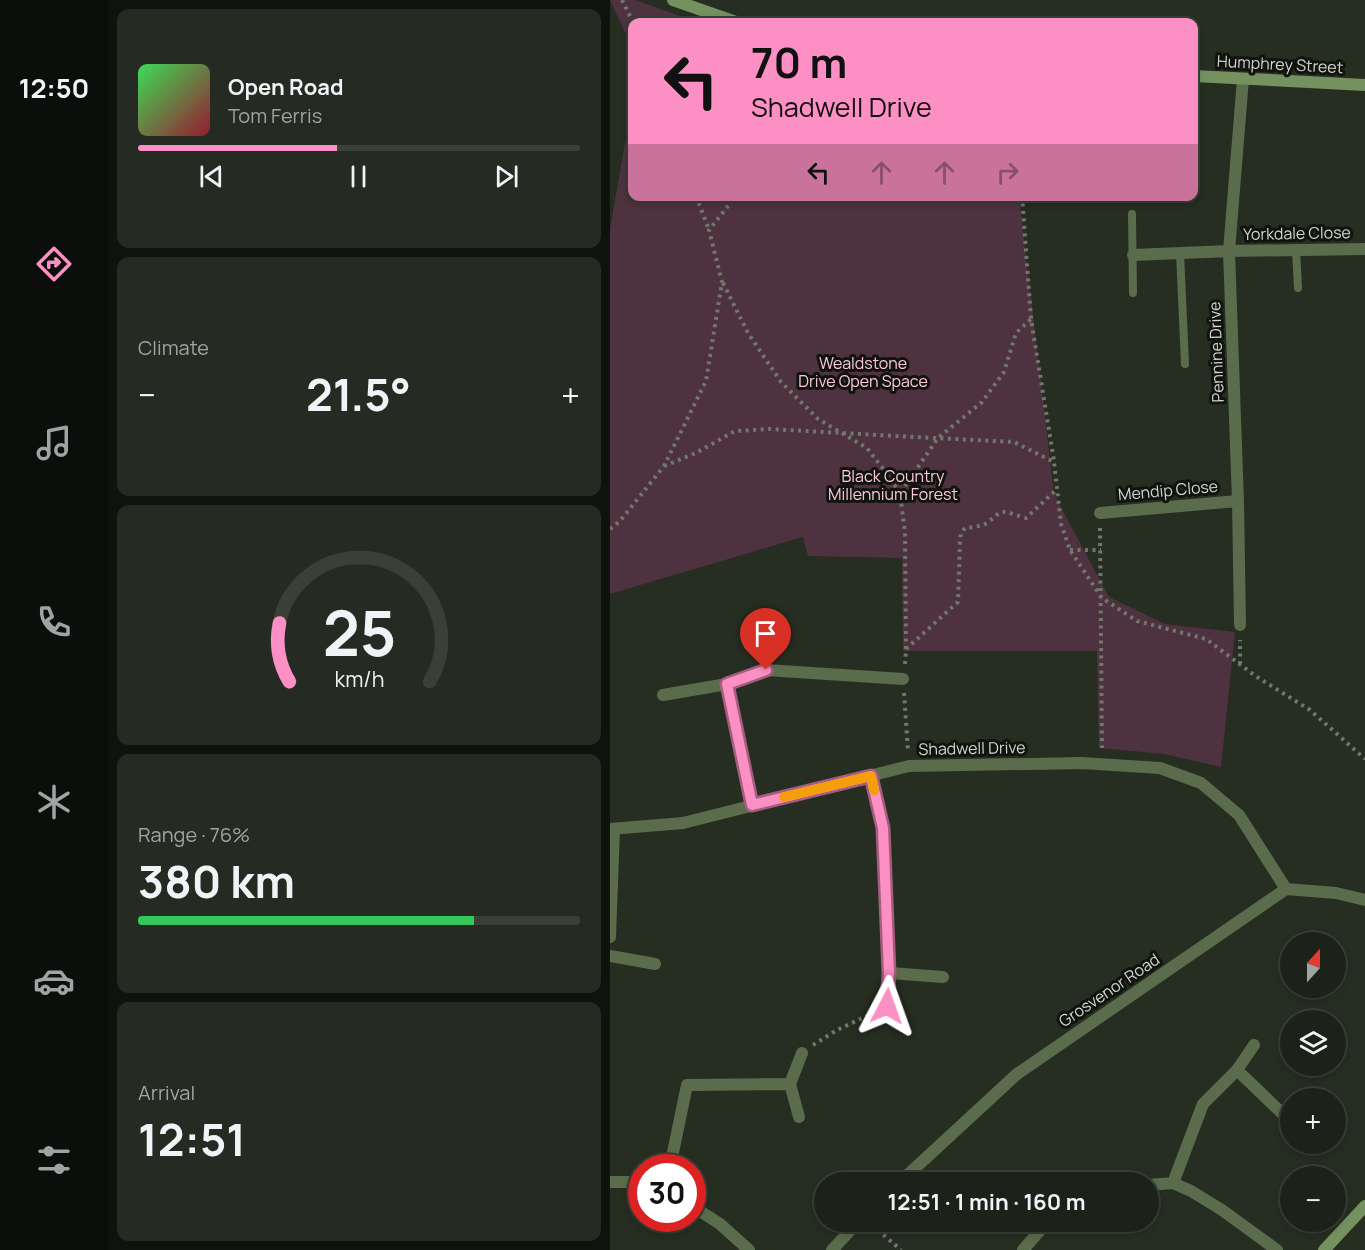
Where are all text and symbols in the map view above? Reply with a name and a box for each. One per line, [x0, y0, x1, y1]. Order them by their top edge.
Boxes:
text: 70 m [751, 33, 847, 91]
icon: left [652, 42, 730, 120]
street label: Humphrey Street [1216, 50, 1344, 78]
text: 12:50 [19, 69, 89, 106]
text: Open Road [228, 72, 343, 102]
text: Shadwell Drive [751, 88, 932, 125]
text: Tom Ferris [228, 102, 322, 129]
icon: left [802, 156, 835, 189]
icon: ahead [865, 156, 898, 189]
icon: ahead [928, 156, 961, 189]
icon: right [991, 156, 1024, 189]
icon: previous [195, 160, 228, 193]
icon: pause [342, 160, 375, 193]
icon: next [490, 160, 523, 193]
street label: Yorkdale Close [1243, 221, 1351, 245]
icon: directions [33, 243, 75, 285]
street label: Pennine Drive [1203, 301, 1229, 403]
text: Climate [138, 334, 209, 361]
park label: Wealdstone Drive Open Space [798, 352, 928, 392]
text: 21.5° [306, 363, 411, 425]
text: − [138, 372, 156, 417]
text: + [561, 372, 580, 417]
icon: music [33, 422, 75, 464]
park label: Black Country Millennium Forest [828, 465, 958, 505]
street label: Mendip Close [1117, 475, 1219, 505]
text: 25 [322, 589, 396, 675]
icon: phone [33, 601, 75, 643]
pin [740, 608, 791, 670]
icon: arrive [749, 617, 782, 650]
text: km/h [334, 664, 384, 693]
street label: Shadwell Drive [918, 736, 1026, 760]
icon: climate [33, 781, 75, 823]
text: Range · 76% [138, 821, 250, 848]
text: 380 km [138, 850, 295, 912]
north arrow [1280, 932, 1346, 998]
map controls [1280, 932, 1346, 1232]
street label: Grosvenor Road [1054, 948, 1164, 1032]
icon: car [33, 960, 75, 1002]
position arrow [855, 974, 919, 1038]
button: layers [1280, 1010, 1346, 1076]
text: Arrival [138, 1079, 195, 1106]
button: + [1280, 1088, 1346, 1154]
text: 12:51 [138, 1108, 246, 1170]
icon: filters [33, 1139, 75, 1181]
speed limit sign: 30 [628, 1154, 706, 1232]
button: − [1280, 1166, 1346, 1232]
text: 12:51 · 1 min · 160 m [888, 1187, 1085, 1217]

